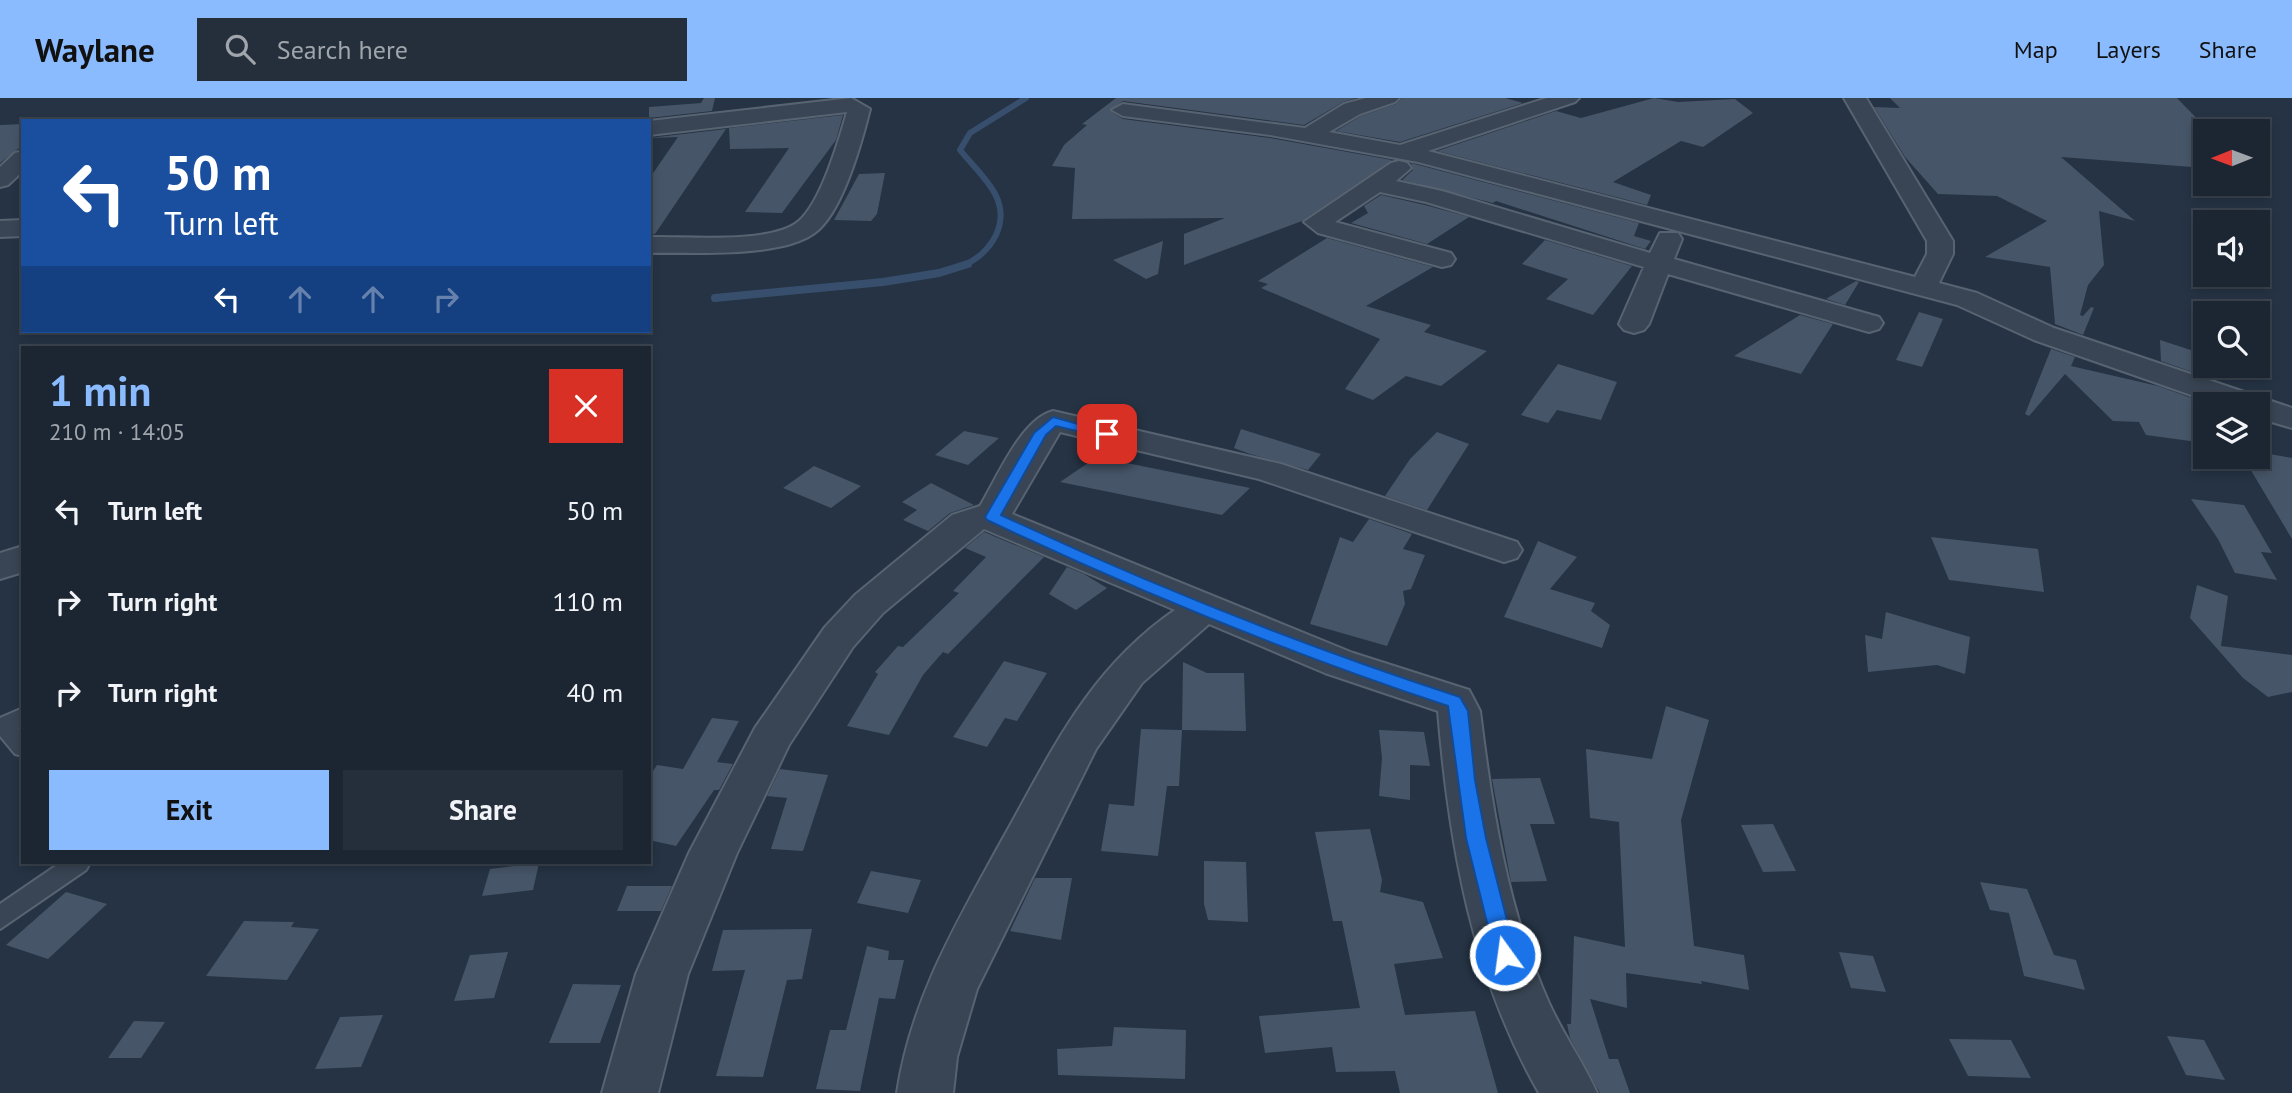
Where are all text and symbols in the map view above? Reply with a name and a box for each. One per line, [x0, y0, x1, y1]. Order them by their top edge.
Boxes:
search box [197, 18, 687, 81]
text: Waylane [35, 28, 155, 71]
icon: search [221, 30, 259, 68]
text: Search here [277, 33, 408, 66]
text: Map [2014, 34, 2058, 65]
text: Layers [2096, 34, 2161, 65]
text: Share [2199, 34, 2257, 65]
north arrow [2193, 119, 2270, 196]
map controls [2193, 119, 2270, 469]
text: 50 m [164, 140, 271, 204]
icon: left [49, 147, 140, 238]
text: Turn left [164, 202, 279, 244]
button: sound [2193, 210, 2270, 287]
icon: left [208, 280, 246, 318]
icon: ahead [281, 280, 319, 318]
icon: ahead [354, 280, 392, 318]
icon: right [427, 280, 465, 318]
button: search [2193, 301, 2270, 378]
text: 1 min [49, 363, 151, 418]
button: close [549, 369, 623, 443]
button: layers [2193, 392, 2270, 469]
pin [1077, 404, 1137, 464]
icon: arrive [1088, 415, 1126, 453]
text: 210 m · 14:05 [49, 417, 185, 446]
icon: left [49, 492, 87, 530]
text: Turn left [108, 494, 202, 527]
text: 50 m [567, 494, 623, 527]
icon: right [49, 583, 87, 621]
text: Turn right [108, 585, 217, 618]
text: 110 m [552, 585, 623, 618]
icon: right [49, 674, 87, 712]
text: Turn right [108, 676, 217, 709]
text: 40 m [567, 676, 623, 709]
button: Exit [49, 770, 329, 850]
button: Share [343, 770, 623, 850]
position arrow [1468, 918, 1542, 992]

